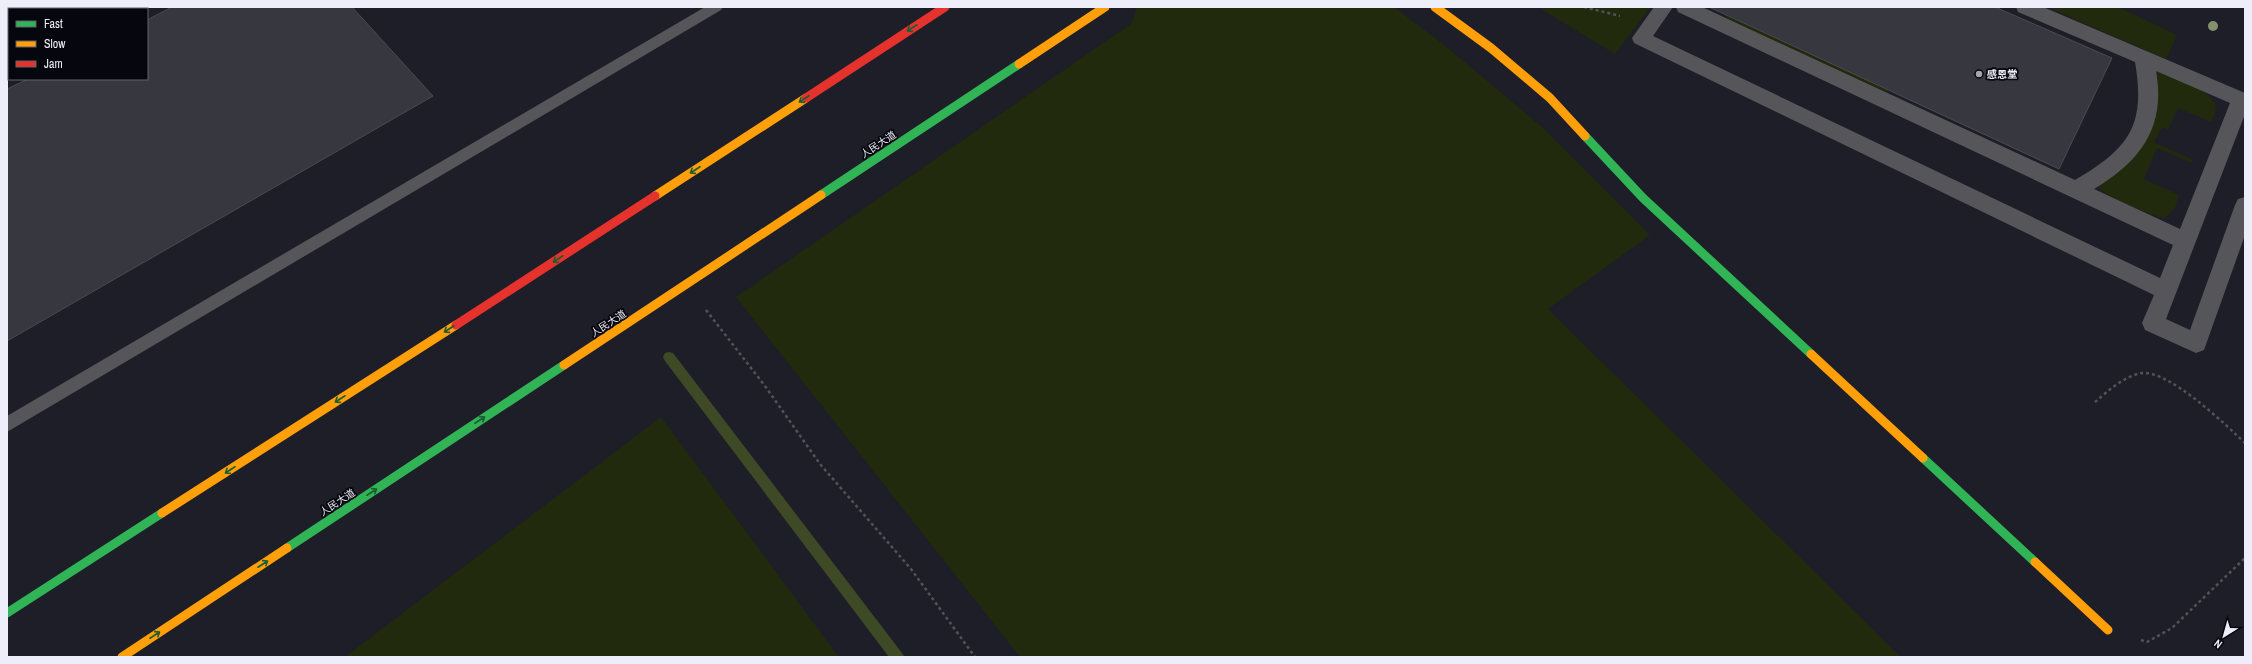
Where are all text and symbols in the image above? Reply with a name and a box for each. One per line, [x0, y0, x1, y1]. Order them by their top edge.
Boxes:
legend [8, 8, 148, 80]
text: Fast [44, 16, 63, 32]
one-way arrow [907, 24, 918, 32]
text: Slow [44, 36, 66, 52]
text: Jam [44, 56, 63, 72]
place label: 感恩堂 [1987, 68, 2017, 81]
marker: 感恩堂 [1974, 69, 1984, 79]
one-way arrow [798, 95, 809, 104]
street label: 人民大道 [858, 128, 899, 161]
one-way arrow [689, 167, 701, 175]
one-way arrow [553, 255, 564, 263]
street label: 人民大道 [588, 307, 629, 340]
one-way arrow [444, 325, 455, 333]
one-way arrow [334, 396, 346, 404]
one-way arrow [474, 416, 486, 424]
one-way arrow [224, 466, 236, 474]
street label: 人民大道 [317, 486, 358, 519]
one-way arrow [366, 488, 377, 496]
one-way arrow [257, 560, 268, 568]
north arrow [2204, 616, 2244, 656]
one-way arrow [149, 631, 161, 639]
text: N [2211, 636, 2225, 652]

